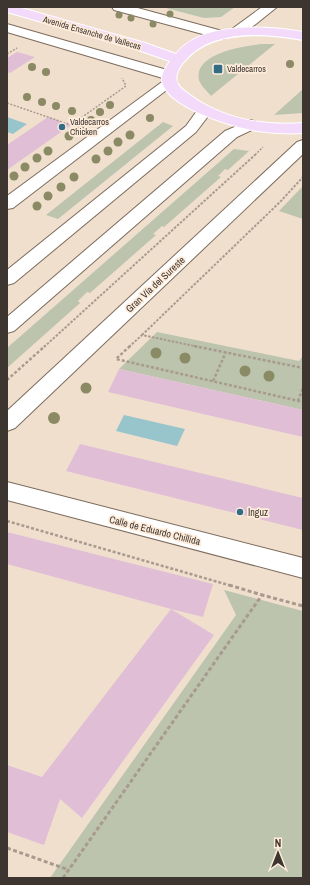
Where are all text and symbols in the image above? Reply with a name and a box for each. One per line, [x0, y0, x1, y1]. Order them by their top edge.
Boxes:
street label: Avenida Ensanche de Vallecas [41, 13, 143, 53]
marker: Valdecarros [212, 63, 224, 75]
place label: Valdecarros [227, 63, 266, 75]
place label: Valdecarros Chicken [70, 116, 109, 138]
marker: Valdecarros Chicken [57, 122, 67, 132]
street label: Gran Vía del Sureste [123, 253, 188, 315]
place label: Inguz [248, 506, 268, 519]
marker: Inguz [235, 507, 245, 517]
street label: Calle de Eduardo Chillida [108, 513, 202, 548]
north arrow [258, 833, 298, 873]
text: N [275, 836, 281, 850]

